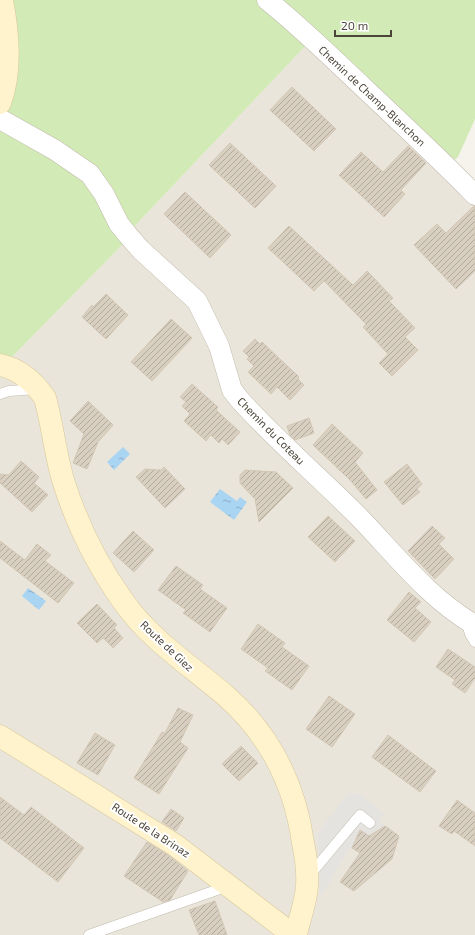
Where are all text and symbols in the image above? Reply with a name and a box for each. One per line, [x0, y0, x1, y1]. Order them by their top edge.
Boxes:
scale bar [335, 12, 391, 38]
text: 20 m [341, 18, 368, 32]
street label: Chemin de Champ-Blanchon [316, 43, 428, 148]
street label: Chemin du Coteau [235, 394, 308, 467]
street label: Route de Giez [138, 618, 197, 674]
street label: Route de la Brinaz [110, 800, 193, 860]

